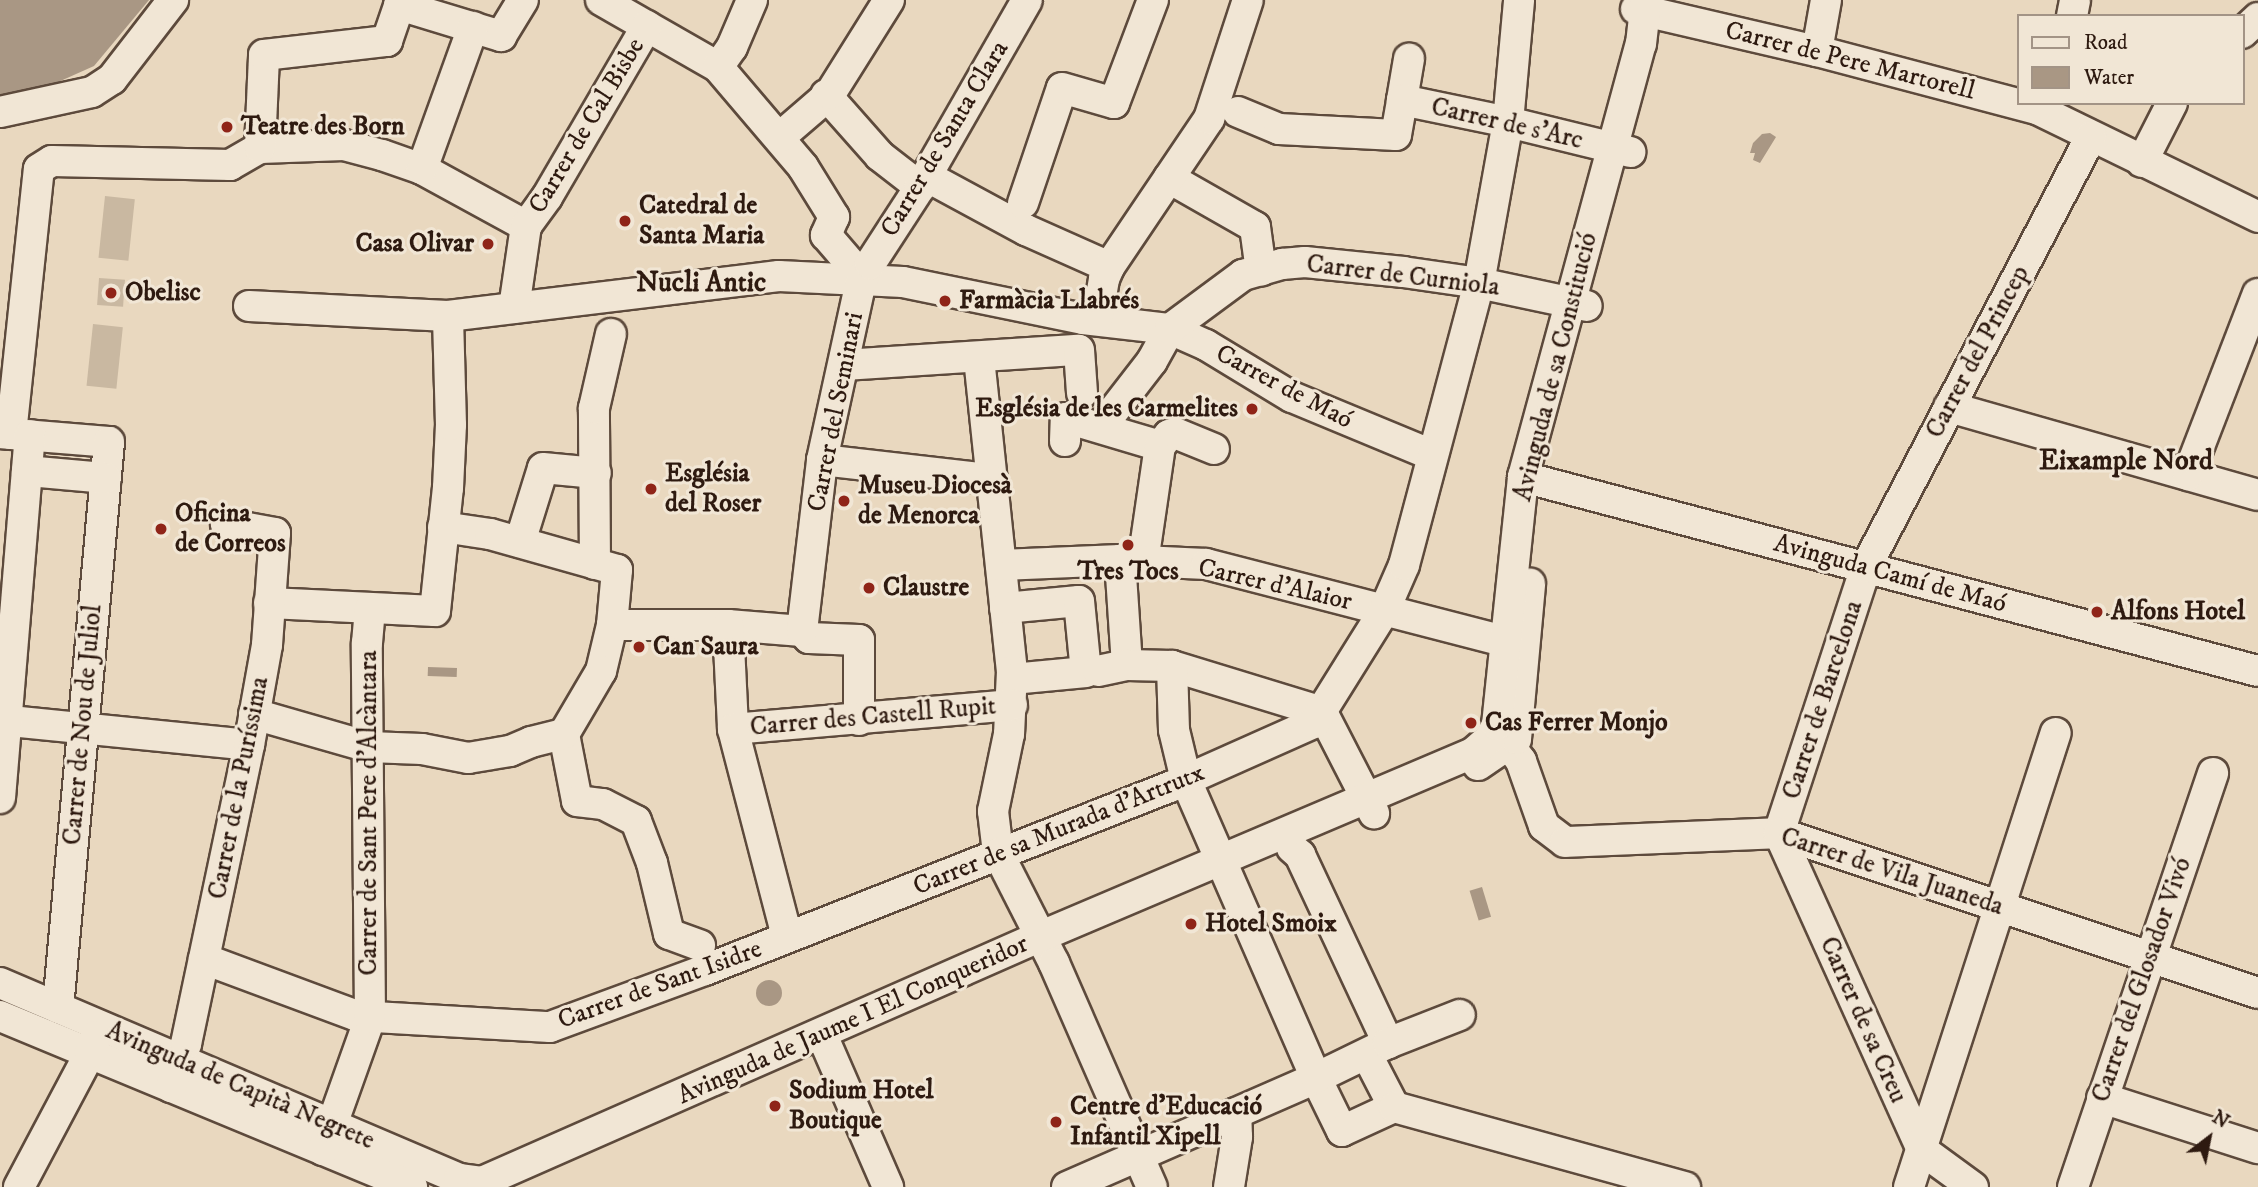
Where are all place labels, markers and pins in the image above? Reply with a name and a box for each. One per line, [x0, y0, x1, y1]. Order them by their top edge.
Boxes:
place label: Teatre des Born [241, 111, 404, 143]
marker: Teatre des Born [219, 119, 235, 135]
place label: Catedral de Santa Maria [639, 190, 764, 252]
marker: Catedral de Santa Maria [617, 213, 633, 229]
place label: Casa Olivar [355, 228, 474, 260]
marker: Casa Olivar [480, 236, 496, 252]
place label: Obelisc [125, 277, 201, 309]
marker: Obelisc [103, 285, 119, 301]
place label: Farmàcia Llabrés [959, 285, 1139, 317]
marker: Farmàcia Llabrés [937, 293, 953, 309]
place label: Església de les Carmelites [975, 393, 1238, 425]
marker: Església de les Carmelites [1244, 401, 1260, 417]
place label: Església del Roser [665, 458, 761, 520]
place label: Museu Diocesà de Menorca [858, 470, 1012, 532]
marker: Església del Roser [643, 481, 659, 497]
marker: Museu Diocesà de Menorca [836, 493, 852, 509]
place label: Oficina de Correos [175, 498, 286, 560]
marker: Oficina de Correos [153, 521, 169, 537]
marker: Tres Tocs [1120, 537, 1136, 553]
place label: Tres Tocs [1077, 556, 1179, 588]
place label: Claustre [883, 572, 969, 604]
marker: Claustre [861, 580, 877, 596]
place label: Alfons Hotel [2111, 596, 2245, 628]
marker: Alfons Hotel [2089, 604, 2105, 620]
place label: Can Saura [653, 631, 758, 663]
marker: Can Saura [631, 639, 647, 655]
place label: Cas Ferrer Monjo [1485, 707, 1668, 739]
marker: Cas Ferrer Monjo [1463, 715, 1479, 731]
place label: Hotel Smoix [1205, 908, 1337, 940]
marker: Hotel Smoix [1183, 916, 1199, 932]
place label: Sodium Hotel Boutique [789, 1075, 934, 1136]
place label: Centre d'Educació Infantil Xipell [1070, 1091, 1262, 1152]
marker: Sodium Hotel Boutique [767, 1098, 783, 1114]
marker: Centre d'Educació Infantil Xipell [1048, 1114, 1064, 1130]

